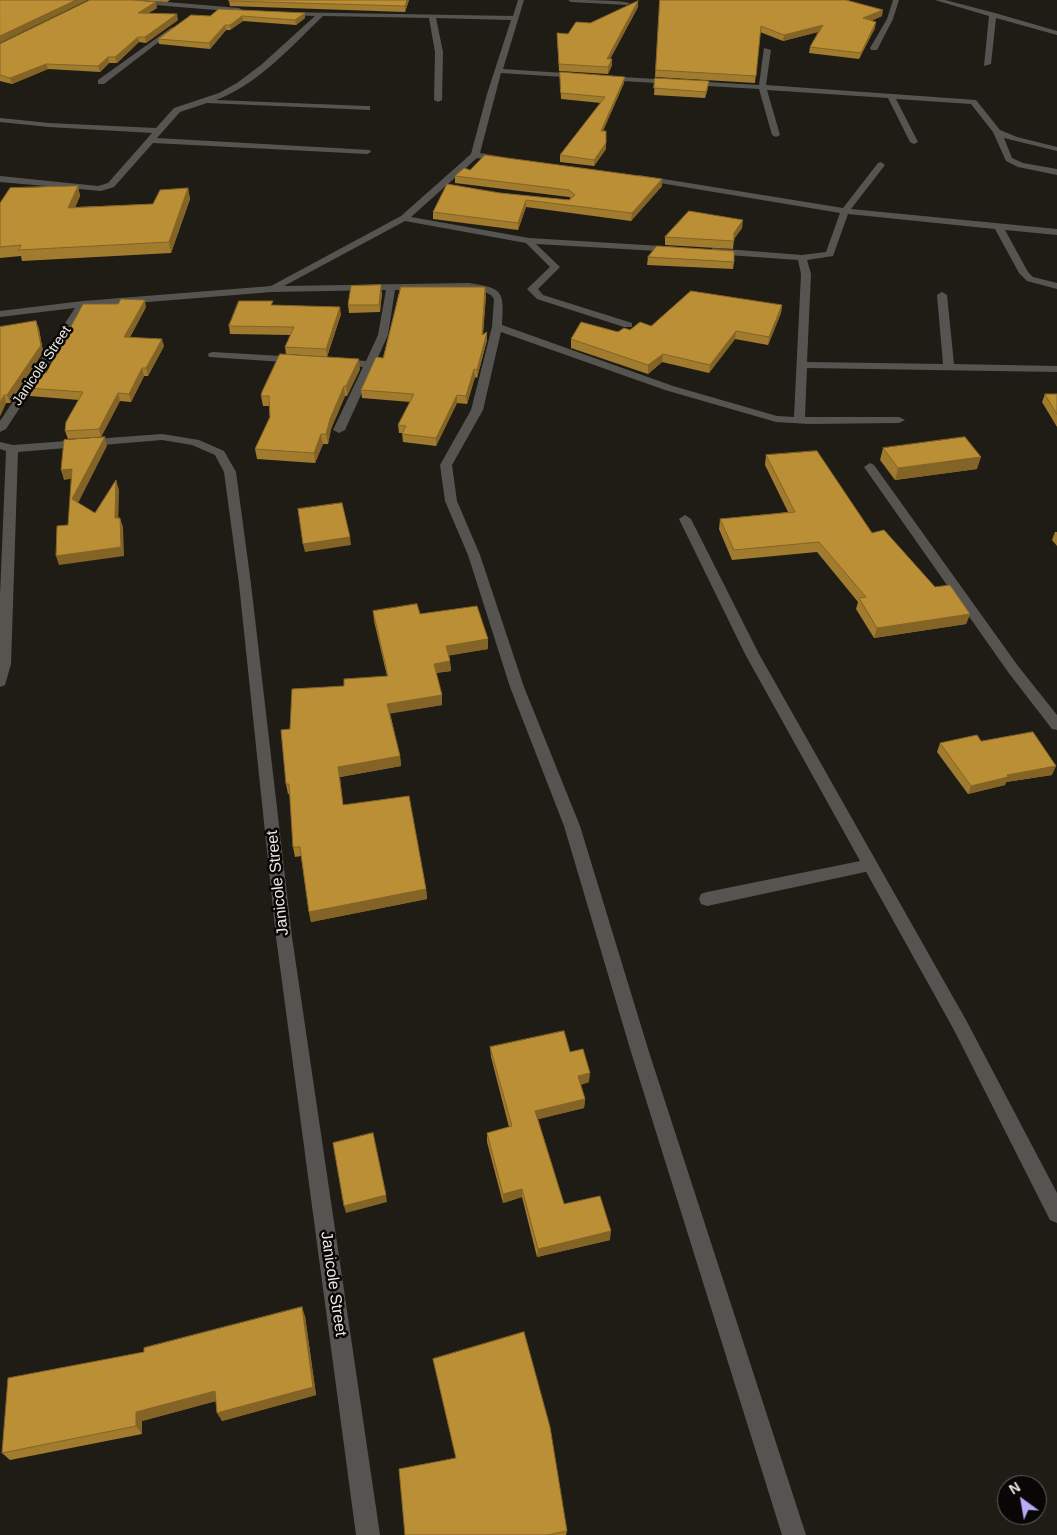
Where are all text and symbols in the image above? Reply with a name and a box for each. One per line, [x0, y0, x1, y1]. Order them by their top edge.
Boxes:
street label: Janicole Street [9, 323, 75, 409]
street label: Janicole Street [263, 829, 293, 937]
street label: Janicole Street [316, 1230, 350, 1338]
north arrow [997, 1475, 1047, 1525]
text: N [1006, 1479, 1023, 1498]

